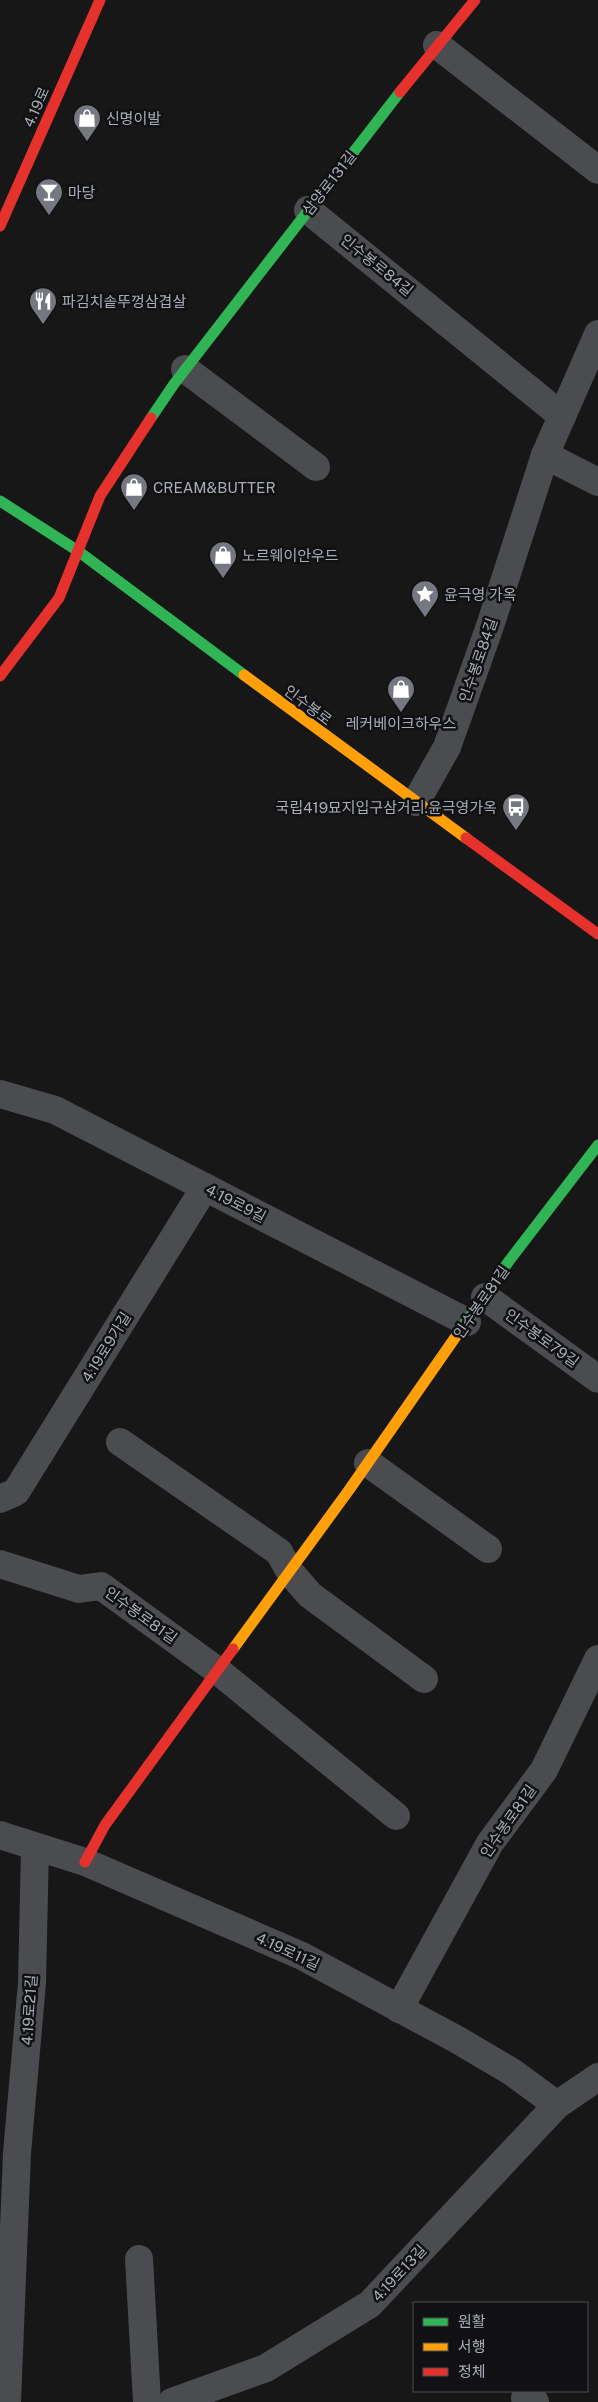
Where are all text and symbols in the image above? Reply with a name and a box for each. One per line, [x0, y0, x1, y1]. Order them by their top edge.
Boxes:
street label: 4.19로 [20, 84, 52, 130]
shop icon: 신명이발 [72, 103, 102, 142]
place label: 신명이발 [106, 110, 161, 127]
street label: 삼양로131길 [299, 147, 359, 219]
bar icon: 마당 [34, 177, 64, 216]
place label: 마당 [68, 184, 96, 201]
street label: 인수봉로84길 [337, 231, 417, 299]
restaurant icon: 파김치솥뚜껑삼겹살 [28, 286, 58, 325]
place label: 파김치솥뚜껑삼겹살 [62, 293, 186, 310]
shop icon: CREAM&BUTTER [119, 472, 149, 511]
place label: CREAM&BUTTER [153, 479, 276, 496]
shop icon: 노르웨이안우드 [208, 540, 238, 579]
place label: 노르웨이안우드 [242, 547, 339, 564]
place icon: 윤극영 가옥 [410, 579, 440, 618]
place label: 윤극영 가옥 [444, 586, 517, 603]
street label: 인수봉로84길 [456, 616, 500, 704]
shop icon: 레커베이크하우스 [386, 674, 416, 713]
street label: 인수봉로 [281, 682, 335, 728]
place label: 레커베이크하우스 [346, 715, 456, 732]
bus stop icon: 국립419묘지입구삼거리.윤극영가옥 [501, 792, 531, 831]
place label: 국립419묘지입구삼거리.윤극영가옥 [276, 799, 497, 816]
street label: 4.19로9길 [203, 1181, 269, 1225]
street label: 인수봉로81길 [450, 1262, 512, 1342]
street label: 인수봉로79길 [502, 1306, 582, 1370]
street label: 4.19로9가길 [78, 1309, 134, 1385]
street label: 인수봉로81길 [102, 1583, 180, 1647]
street label: 인수봉로81길 [477, 1781, 539, 1861]
street label: 4.19로11길 [254, 1929, 322, 1973]
street label: 4.19로21길 [18, 1974, 40, 2046]
street label: 4.19로13길 [368, 2241, 430, 2305]
legend [413, 2302, 588, 2392]
text: 원활 [458, 2313, 486, 2330]
text: 서행 [458, 2338, 486, 2355]
text: 정체 [458, 2363, 486, 2380]

